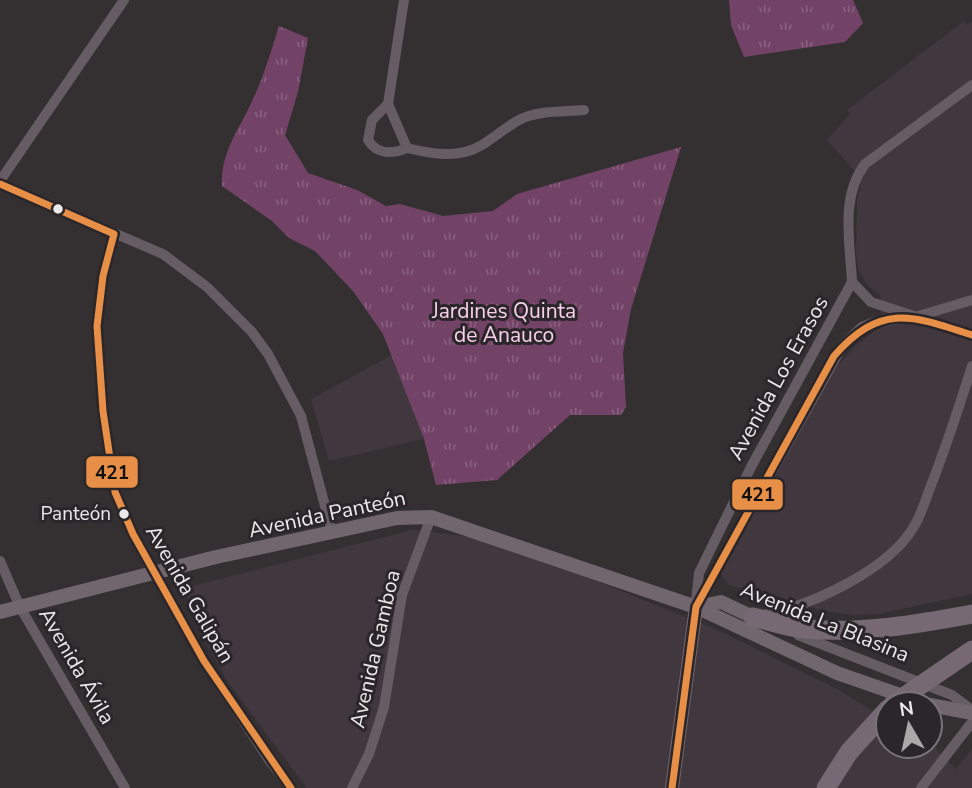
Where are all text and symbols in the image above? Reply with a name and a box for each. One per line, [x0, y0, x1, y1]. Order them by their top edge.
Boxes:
unlabelled marker [51, 202, 65, 216]
street label: Avenida Los Erasos [721, 291, 835, 465]
park label: Jardines Quinta de Anauco [431, 297, 576, 349]
line badge: 421 [85, 455, 139, 489]
text: 421 [95, 460, 129, 486]
line badge: 421 [731, 478, 784, 511]
text: 421 [741, 482, 775, 508]
street label: Avenida Panteón [246, 484, 408, 544]
place label: Panteón [41, 501, 111, 527]
marker: Panteón [117, 507, 131, 521]
street label: Avenida Galipán [139, 520, 241, 668]
street label: Avenida Gamboa [343, 567, 407, 731]
street label: Avenida La Blasina [736, 575, 914, 669]
street label: Avenida Ávila [32, 603, 122, 729]
north arrow [874, 690, 944, 760]
text: N [897, 695, 916, 723]

